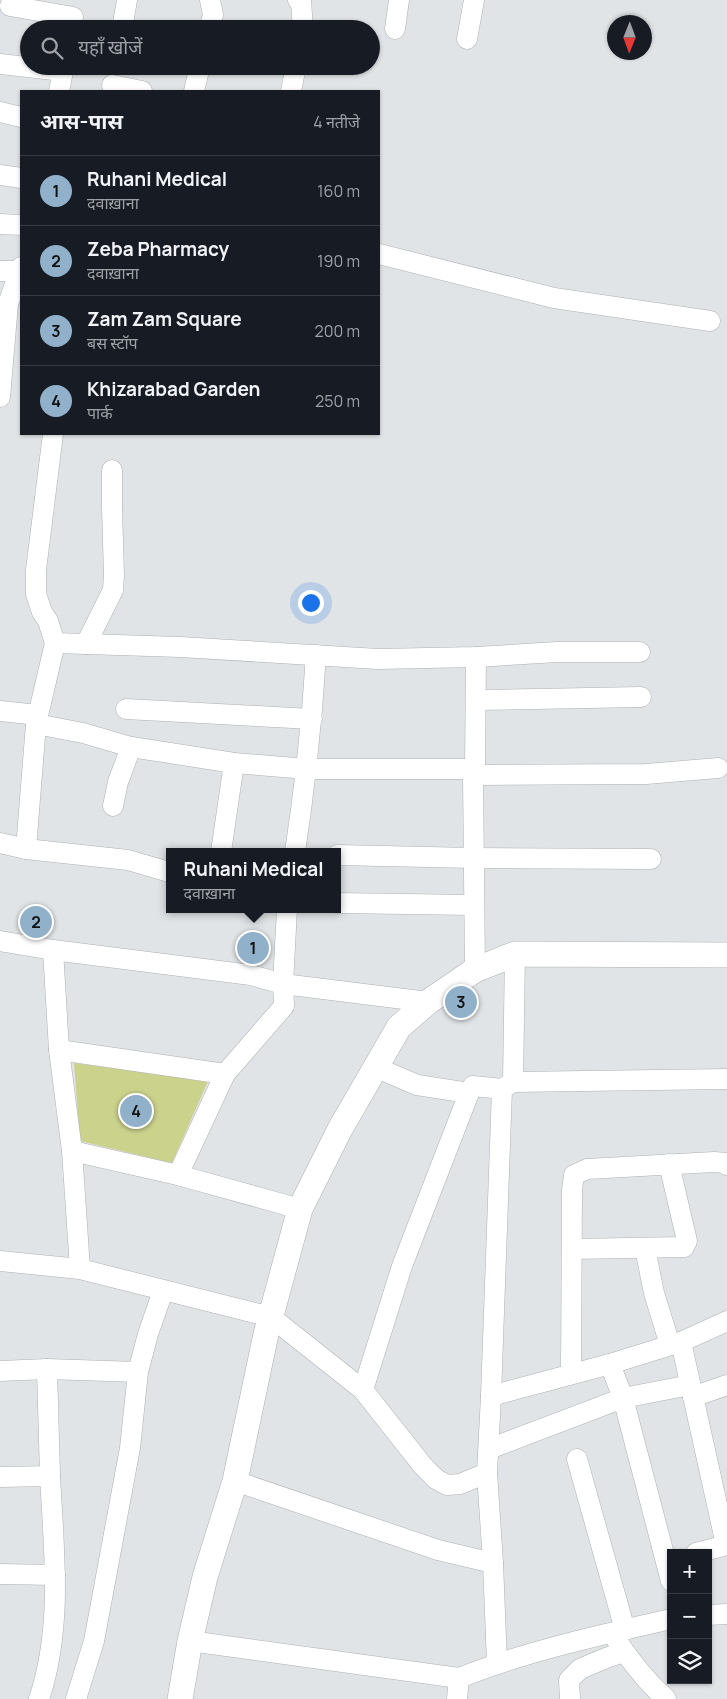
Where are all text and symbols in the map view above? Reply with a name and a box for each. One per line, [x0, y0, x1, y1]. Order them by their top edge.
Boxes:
north arrow [607, 15, 652, 60]
search box [20, 20, 380, 75]
icon: search [38, 34, 66, 62]
text: यहाँ खोजें [78, 34, 142, 60]
text: आस-पास [40, 107, 123, 135]
text: 4 नतीजे [313, 111, 360, 133]
text: Ruhani Medical [87, 166, 227, 192]
text: 1 [52, 180, 60, 202]
text: 160 m [317, 180, 360, 202]
text: दवाख़ाना [87, 192, 139, 214]
text: Zeba Pharmacy [87, 236, 229, 262]
text: 2 [51, 250, 61, 272]
text: 190 m [317, 250, 360, 272]
text: दवाख़ाना [87, 262, 139, 284]
text: Zam Zam Square [87, 306, 242, 332]
text: 3 [51, 320, 61, 342]
text: 200 m [315, 320, 360, 342]
text: बस स्टॉप [87, 332, 138, 354]
text: Khizarabad Garden [87, 376, 260, 402]
text: 4 [51, 390, 61, 412]
text: 250 m [315, 390, 360, 412]
text: पार्क [87, 402, 113, 424]
your location [298, 590, 324, 616]
popup [166, 848, 341, 913]
text: Ruhani Medical [183, 856, 324, 882]
text: दवाख़ाना [183, 882, 235, 904]
pin: 2 [20, 903, 52, 941]
pin: 1 [237, 929, 269, 967]
pin: 3 [445, 983, 477, 1021]
pin: 4 [120, 1092, 152, 1130]
map controls [667, 1549, 712, 1684]
button: + [667, 1549, 712, 1594]
button: − [667, 1594, 712, 1639]
button: layers [667, 1639, 712, 1684]

